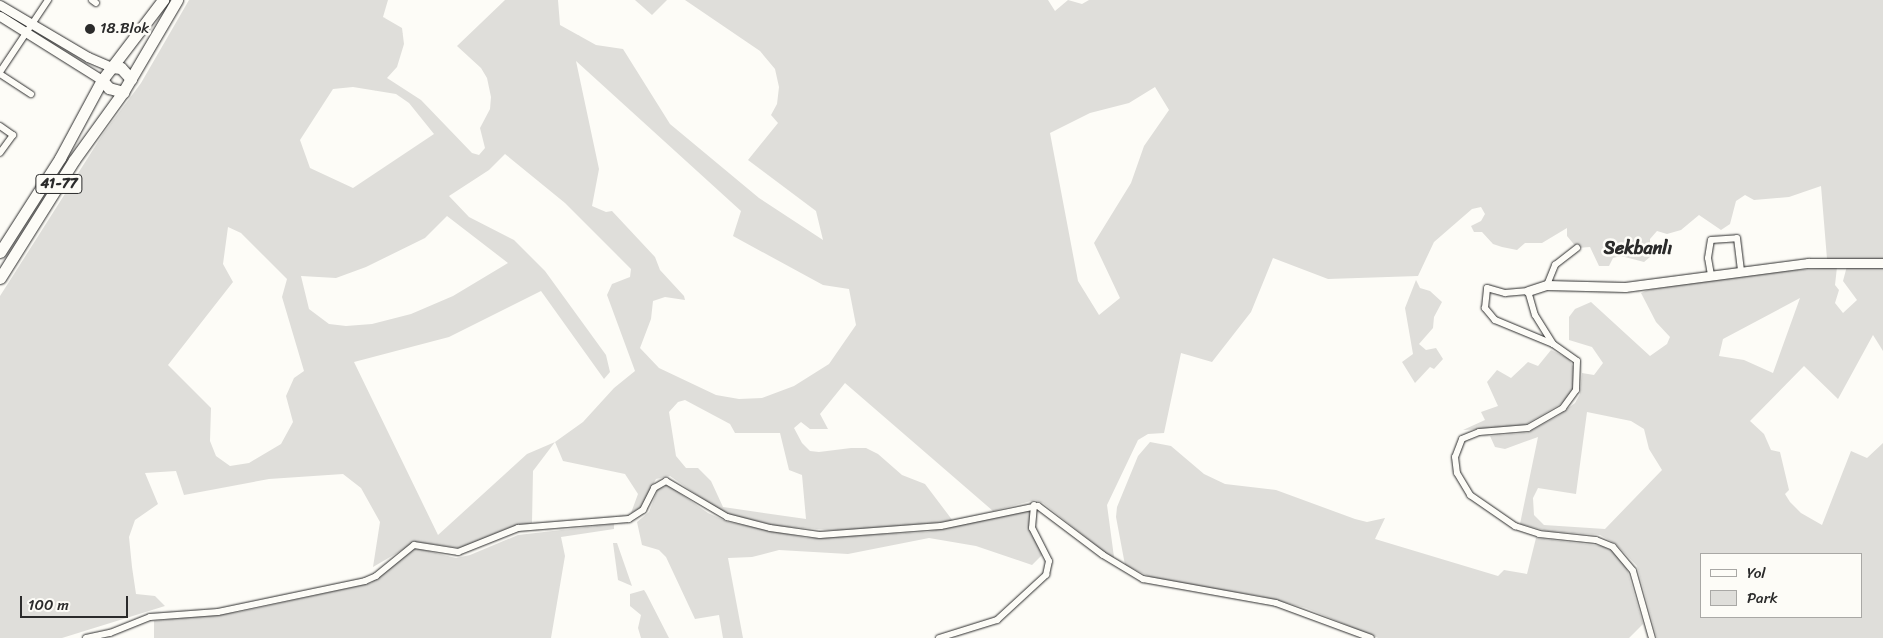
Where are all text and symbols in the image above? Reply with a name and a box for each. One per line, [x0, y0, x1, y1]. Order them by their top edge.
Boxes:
place label: 18.Blok [100, 20, 149, 38]
marker: 18.Blok [84, 23, 96, 35]
road number: 41-77 [35, 172, 83, 195]
district label: Sekbanlı [1604, 237, 1672, 259]
legend [1700, 553, 1863, 618]
text: Yol [1747, 560, 1766, 586]
text: Park [1747, 585, 1778, 611]
scale bar [22, 586, 130, 618]
text: 100 m [28, 592, 69, 618]

